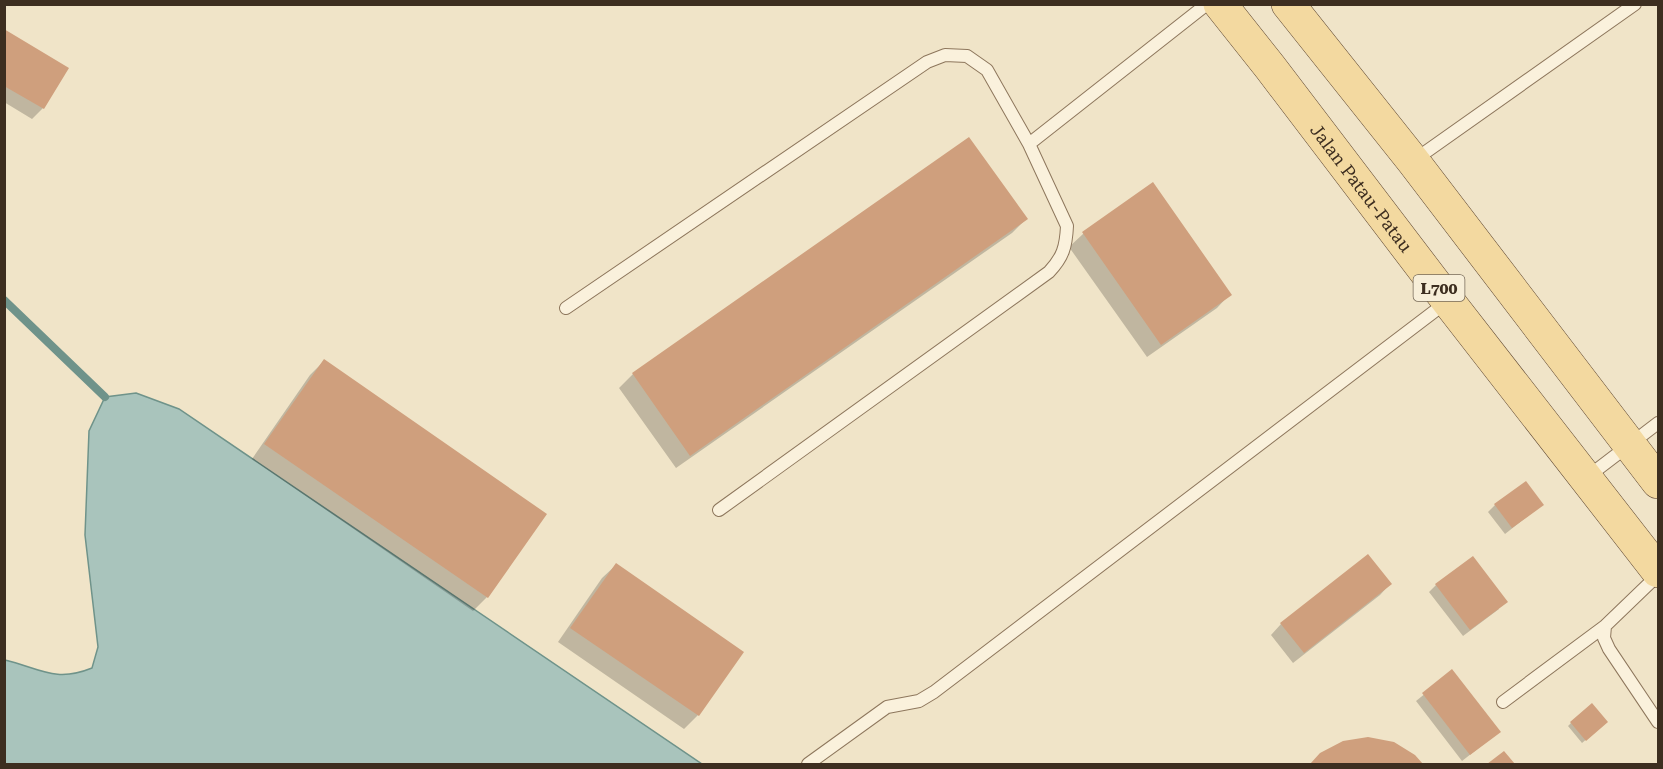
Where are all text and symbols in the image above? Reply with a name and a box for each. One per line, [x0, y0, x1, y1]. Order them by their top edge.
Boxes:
street label: Jalan Patau-Patau [1306, 119, 1417, 256]
road number: L700 [1414, 275, 1464, 301]

